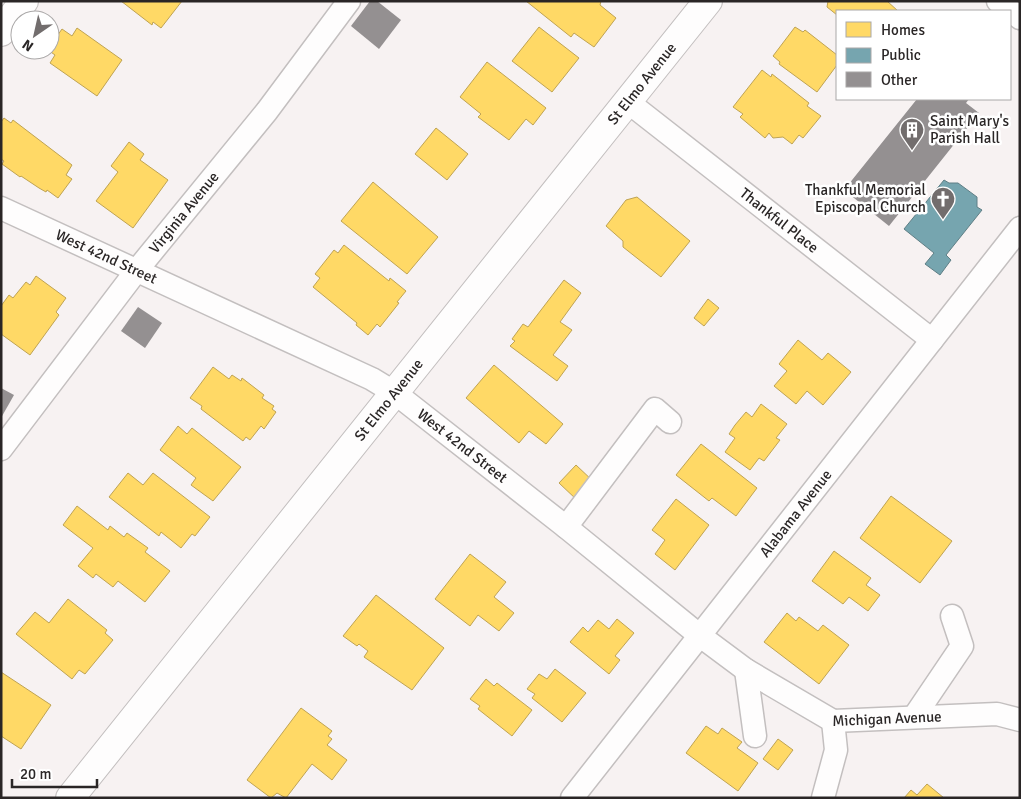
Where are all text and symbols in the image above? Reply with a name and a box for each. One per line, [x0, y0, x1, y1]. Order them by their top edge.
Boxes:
north arrow [10, 10, 60, 60]
legend [836, 10, 1011, 100]
text: Homes [881, 21, 925, 39]
text: N [19, 36, 37, 55]
street label: St Elmo Avenue [604, 39, 680, 128]
text: Public [881, 46, 921, 64]
text: Other [881, 71, 918, 89]
place label: Saint Mary's Parish Hall [930, 112, 1009, 147]
building icon: Saint Mary's Parish Hall [899, 117, 925, 151]
street label: Virginia Avenue [145, 168, 223, 257]
place label: Thankful Memorial Episcopal Church [805, 181, 926, 216]
street label: Thankful Place [736, 184, 822, 257]
church icon: Thankful Memorial Episcopal Church [930, 186, 956, 220]
street label: West 42nd Street [53, 225, 160, 288]
street label: St Elmo Avenue [350, 355, 427, 444]
street label: West 42nd Street [414, 405, 511, 487]
street label: Alabama Avenue [756, 466, 836, 561]
street label: Michigan Avenue [832, 707, 942, 730]
scale bar [12, 756, 98, 788]
text: 20 m [20, 765, 51, 783]

